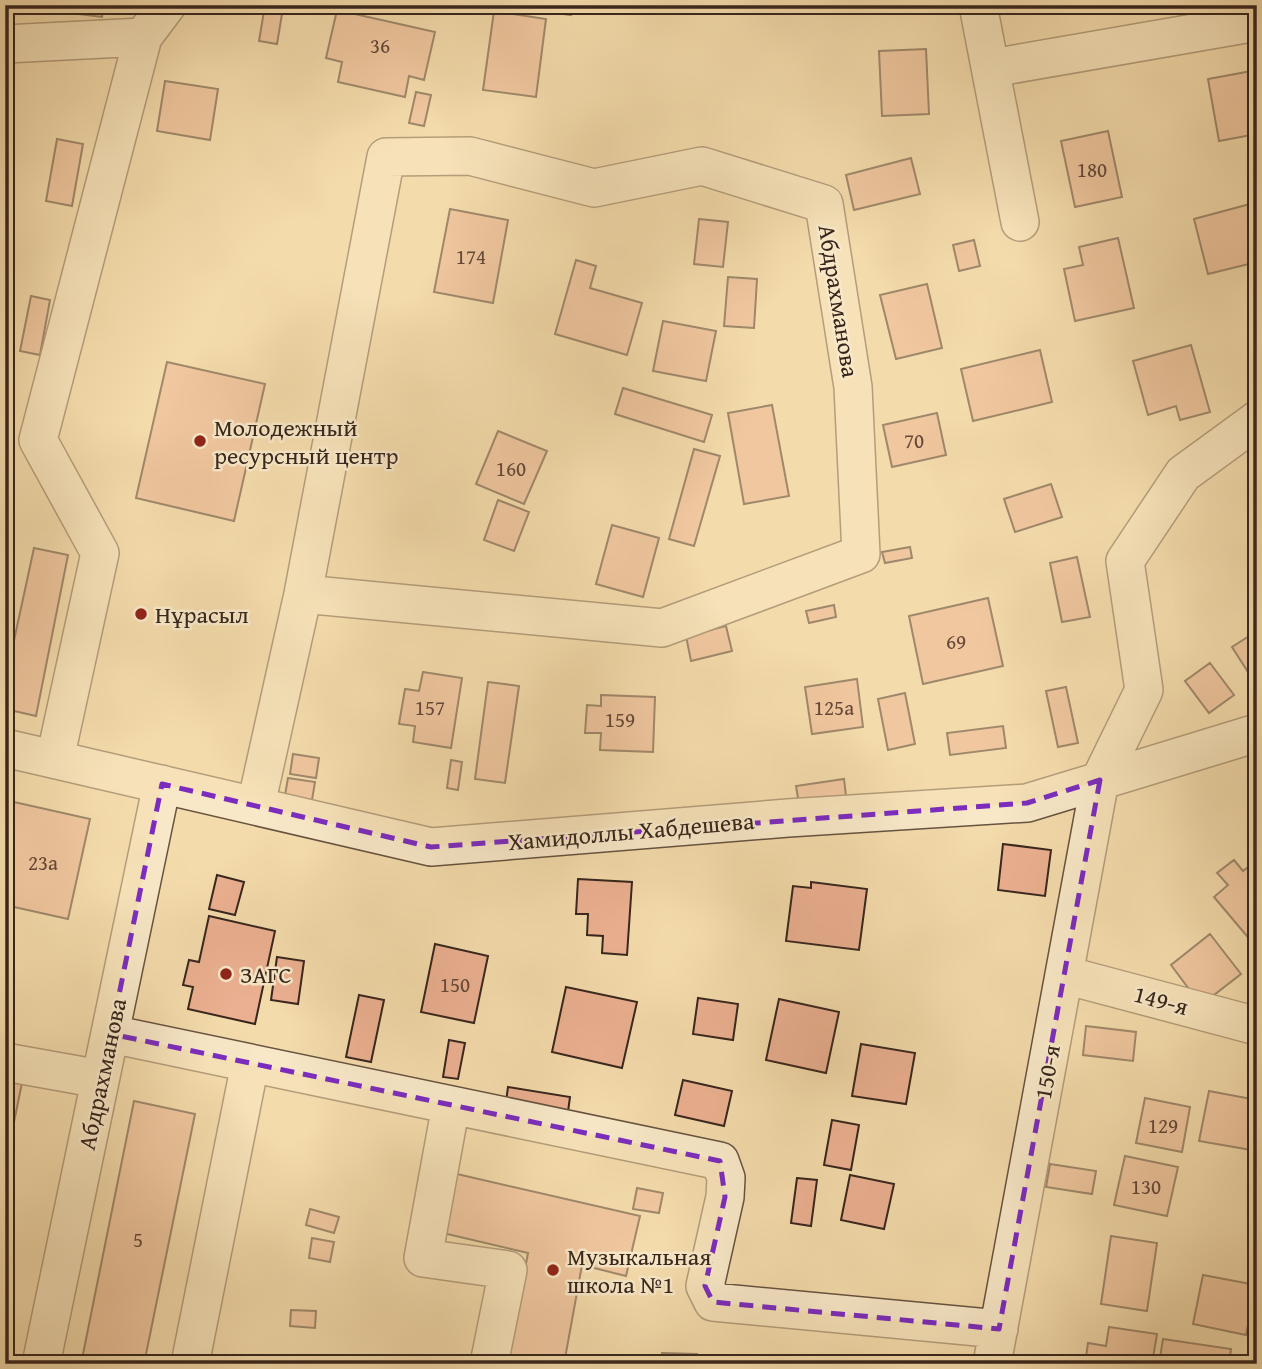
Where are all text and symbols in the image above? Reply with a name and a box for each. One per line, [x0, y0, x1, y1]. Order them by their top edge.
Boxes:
house number: 36 [370, 30, 390, 61]
house number: 180 [1077, 154, 1107, 185]
street label: Абдрахманова [810, 222, 868, 381]
house number: 174 [456, 241, 486, 272]
place label: Молодежный ресурсный центр [214, 410, 398, 473]
house number: 70 [904, 425, 924, 456]
marker: Молодежный ресурсный центр [192, 433, 208, 449]
house number: 160 [496, 453, 526, 484]
place label: Нұрасыл [155, 597, 249, 632]
marker: Нұрасыл [133, 606, 149, 622]
house number: 69 [946, 626, 966, 657]
house number: 157 [415, 692, 445, 723]
house number: 125а [814, 692, 854, 723]
house number: 159 [605, 704, 635, 735]
street label: Хамидоллы Хабдешева [506, 803, 756, 859]
house number: 23а [28, 847, 58, 878]
place label: ЗАГС [240, 957, 292, 992]
marker: ЗАГС [218, 966, 234, 982]
house number: 150 [440, 969, 470, 1000]
street label: 149-я [1130, 976, 1192, 1024]
street label: Абдрахманова [69, 994, 135, 1153]
street label: 150-я [1025, 1042, 1069, 1102]
house number: 129 [1148, 1110, 1178, 1141]
house number: 130 [1131, 1171, 1161, 1202]
house number: 5 [133, 1224, 143, 1255]
place label: Музыкальная школа №1 [567, 1239, 711, 1302]
marker: Музыкальная школа №1 [545, 1262, 561, 1278]

